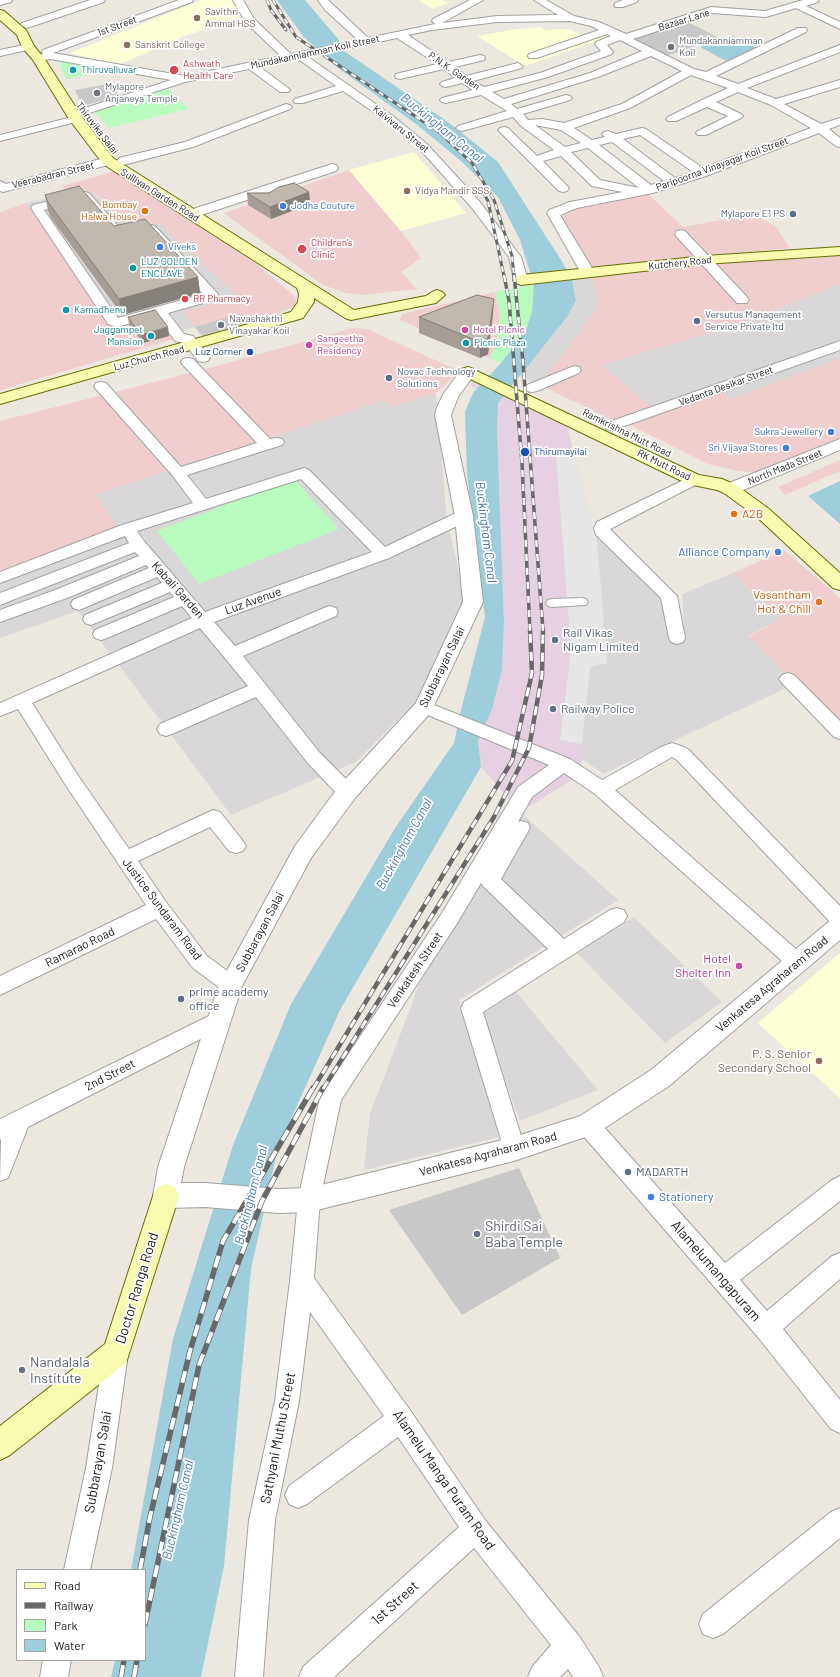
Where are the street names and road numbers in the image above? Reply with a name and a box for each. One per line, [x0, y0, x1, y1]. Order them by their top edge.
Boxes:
street label: Bazaar Lane [657, 7, 711, 33]
street label: 1st Street [96, 13, 138, 39]
street label: Mundakanniamman Koil Street [249, 32, 381, 72]
street label: P.N.K. Garden [426, 49, 482, 93]
street label: Thiruvika Salai [73, 99, 121, 157]
street label: Kalvivaru Street [370, 103, 432, 155]
street label: Paripoorna Vinayagar Koil Street [654, 134, 790, 194]
street label: Veerabadran Street [11, 159, 95, 191]
street label: Sullivan Garden Road [118, 166, 202, 224]
street label: Kutchery Road [648, 254, 712, 272]
street label: Luz Church Road [112, 343, 186, 373]
street label: Vedanta Desikar Street [677, 363, 775, 409]
street label: Ramkrishna Mutt Road [581, 406, 673, 460]
street label: RK Mutt Road [635, 447, 693, 483]
street label: North Mada Street [746, 447, 824, 487]
street label: Kabali Garden [149, 559, 207, 621]
street label: Luz Avenue [223, 584, 283, 618]
street label: Subbarayan Salai [416, 624, 468, 710]
street label: Justice Sundaram Road [119, 855, 205, 963]
street label: Subbarayan Salai [233, 890, 287, 974]
street label: Ramarao Road [43, 924, 117, 970]
street label: Venkatesh Street [384, 929, 446, 1011]
street label: Venkatesa Agraharam Road [713, 933, 831, 1035]
street label: 2nd Street [82, 1056, 138, 1094]
street label: Venkatesa Agraharam Road [418, 1129, 558, 1179]
street label: Alamelumangapuram [668, 1217, 764, 1325]
street label: Doctor Ranga Road [112, 1230, 162, 1346]
street label: Sathyani Muthu Street [257, 1371, 299, 1505]
street label: Alamelu Manga Puram Road [389, 1407, 499, 1553]
street label: Subbarayan Salai [81, 1410, 115, 1514]
street label: 1st Street [368, 1577, 422, 1629]

